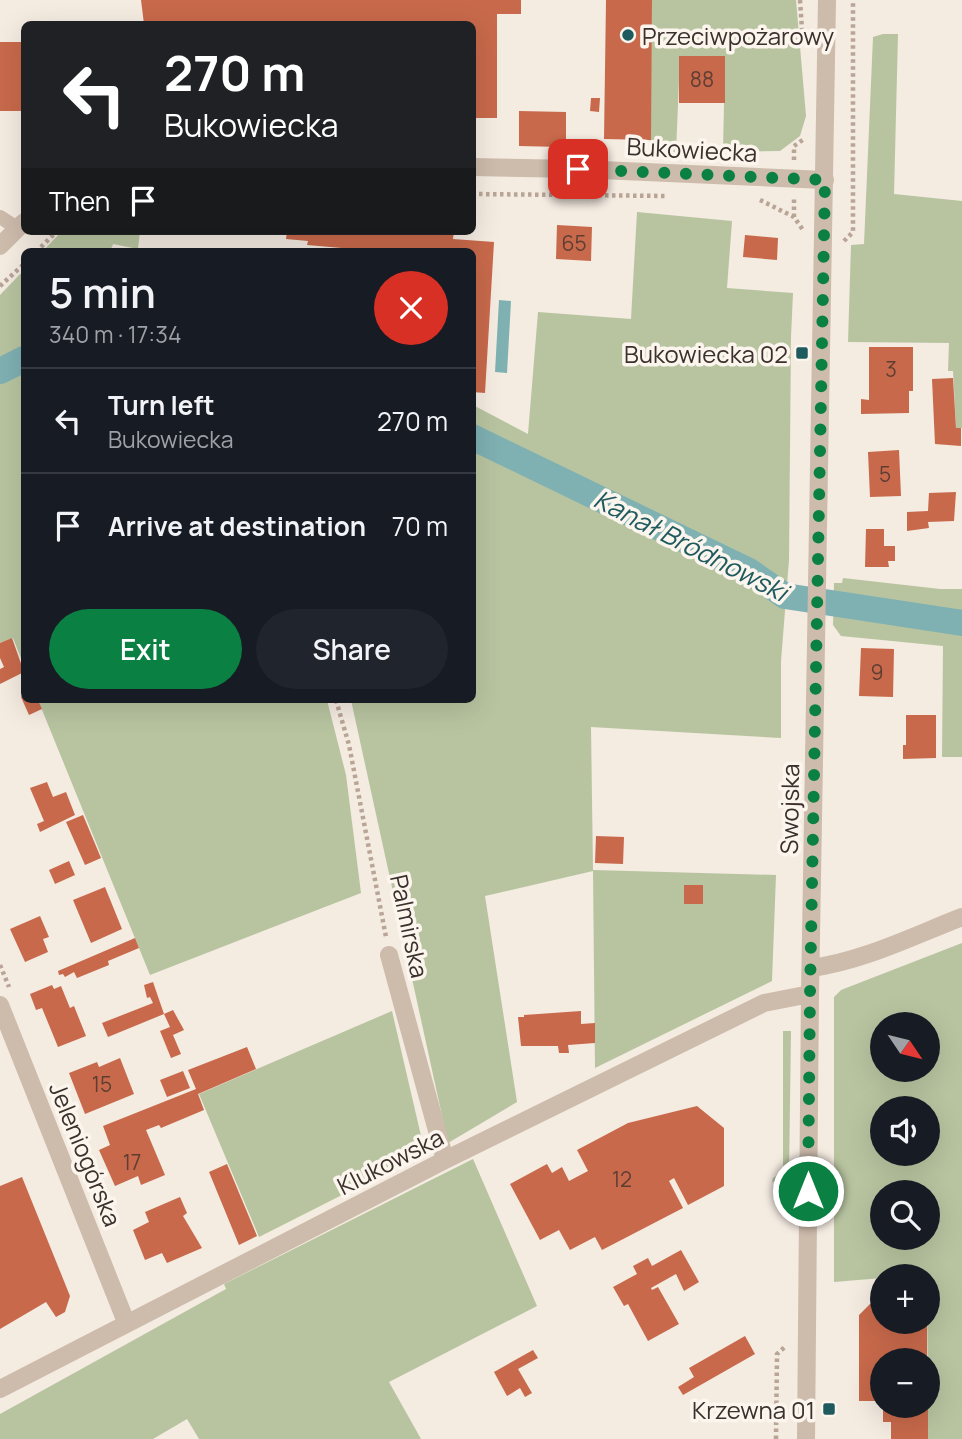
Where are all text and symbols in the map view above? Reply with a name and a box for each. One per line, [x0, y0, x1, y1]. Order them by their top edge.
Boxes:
place label: Przeciwpożarowy [642, 19, 835, 52]
marker: Przeciwpożarowy [620, 27, 636, 43]
text: 270 m [164, 39, 305, 106]
icon: left [49, 49, 140, 140]
house number: 88 [690, 65, 714, 93]
text: Bukowiecka [164, 103, 339, 147]
street label: Bukowiecka [626, 129, 758, 169]
pin [548, 139, 608, 199]
icon: arrive [559, 150, 597, 188]
icon: arrive [124, 182, 162, 220]
text: Then [49, 183, 110, 219]
house number: 65 [561, 229, 587, 257]
text: 5 min [49, 263, 156, 321]
button: close [374, 271, 448, 345]
text: 340 m · 17:34 [49, 318, 182, 350]
place label: Bukowiecka 02 [624, 337, 788, 370]
marker: Bukowiecka 02 [794, 345, 810, 361]
house number: 3 [885, 355, 897, 383]
text: Turn left [108, 387, 215, 423]
icon: left [49, 402, 87, 440]
text: 270 m [377, 403, 448, 439]
text: Bukowiecka [108, 423, 233, 455]
house number: 5 [879, 460, 891, 488]
water label: Kanał Bródnowski [588, 481, 797, 611]
icon: arrive [49, 507, 87, 545]
text: Arrive at destination [108, 508, 366, 544]
text: 70 m [392, 508, 448, 544]
button: Exit [49, 609, 242, 689]
button: Share [256, 609, 448, 689]
house number: 9 [870, 658, 884, 686]
street label: Swojska [772, 763, 806, 855]
street label: Palmirska [383, 871, 437, 981]
north arrow [870, 1012, 940, 1082]
map controls [870, 1012, 940, 1418]
house number: 15 [92, 1070, 112, 1098]
street label: Jeleniogórska [42, 1077, 130, 1231]
button: sound [870, 1096, 940, 1166]
street label: Klukowska [331, 1120, 449, 1202]
house number: 17 [123, 1148, 141, 1176]
position arrow [771, 1154, 845, 1228]
house number: 12 [612, 1165, 632, 1193]
button: search [870, 1180, 940, 1250]
button: + [870, 1264, 940, 1334]
button: − [870, 1348, 940, 1418]
place label: Krzewna 01 [692, 1393, 815, 1426]
marker: Krzewna 01 [821, 1401, 837, 1417]

